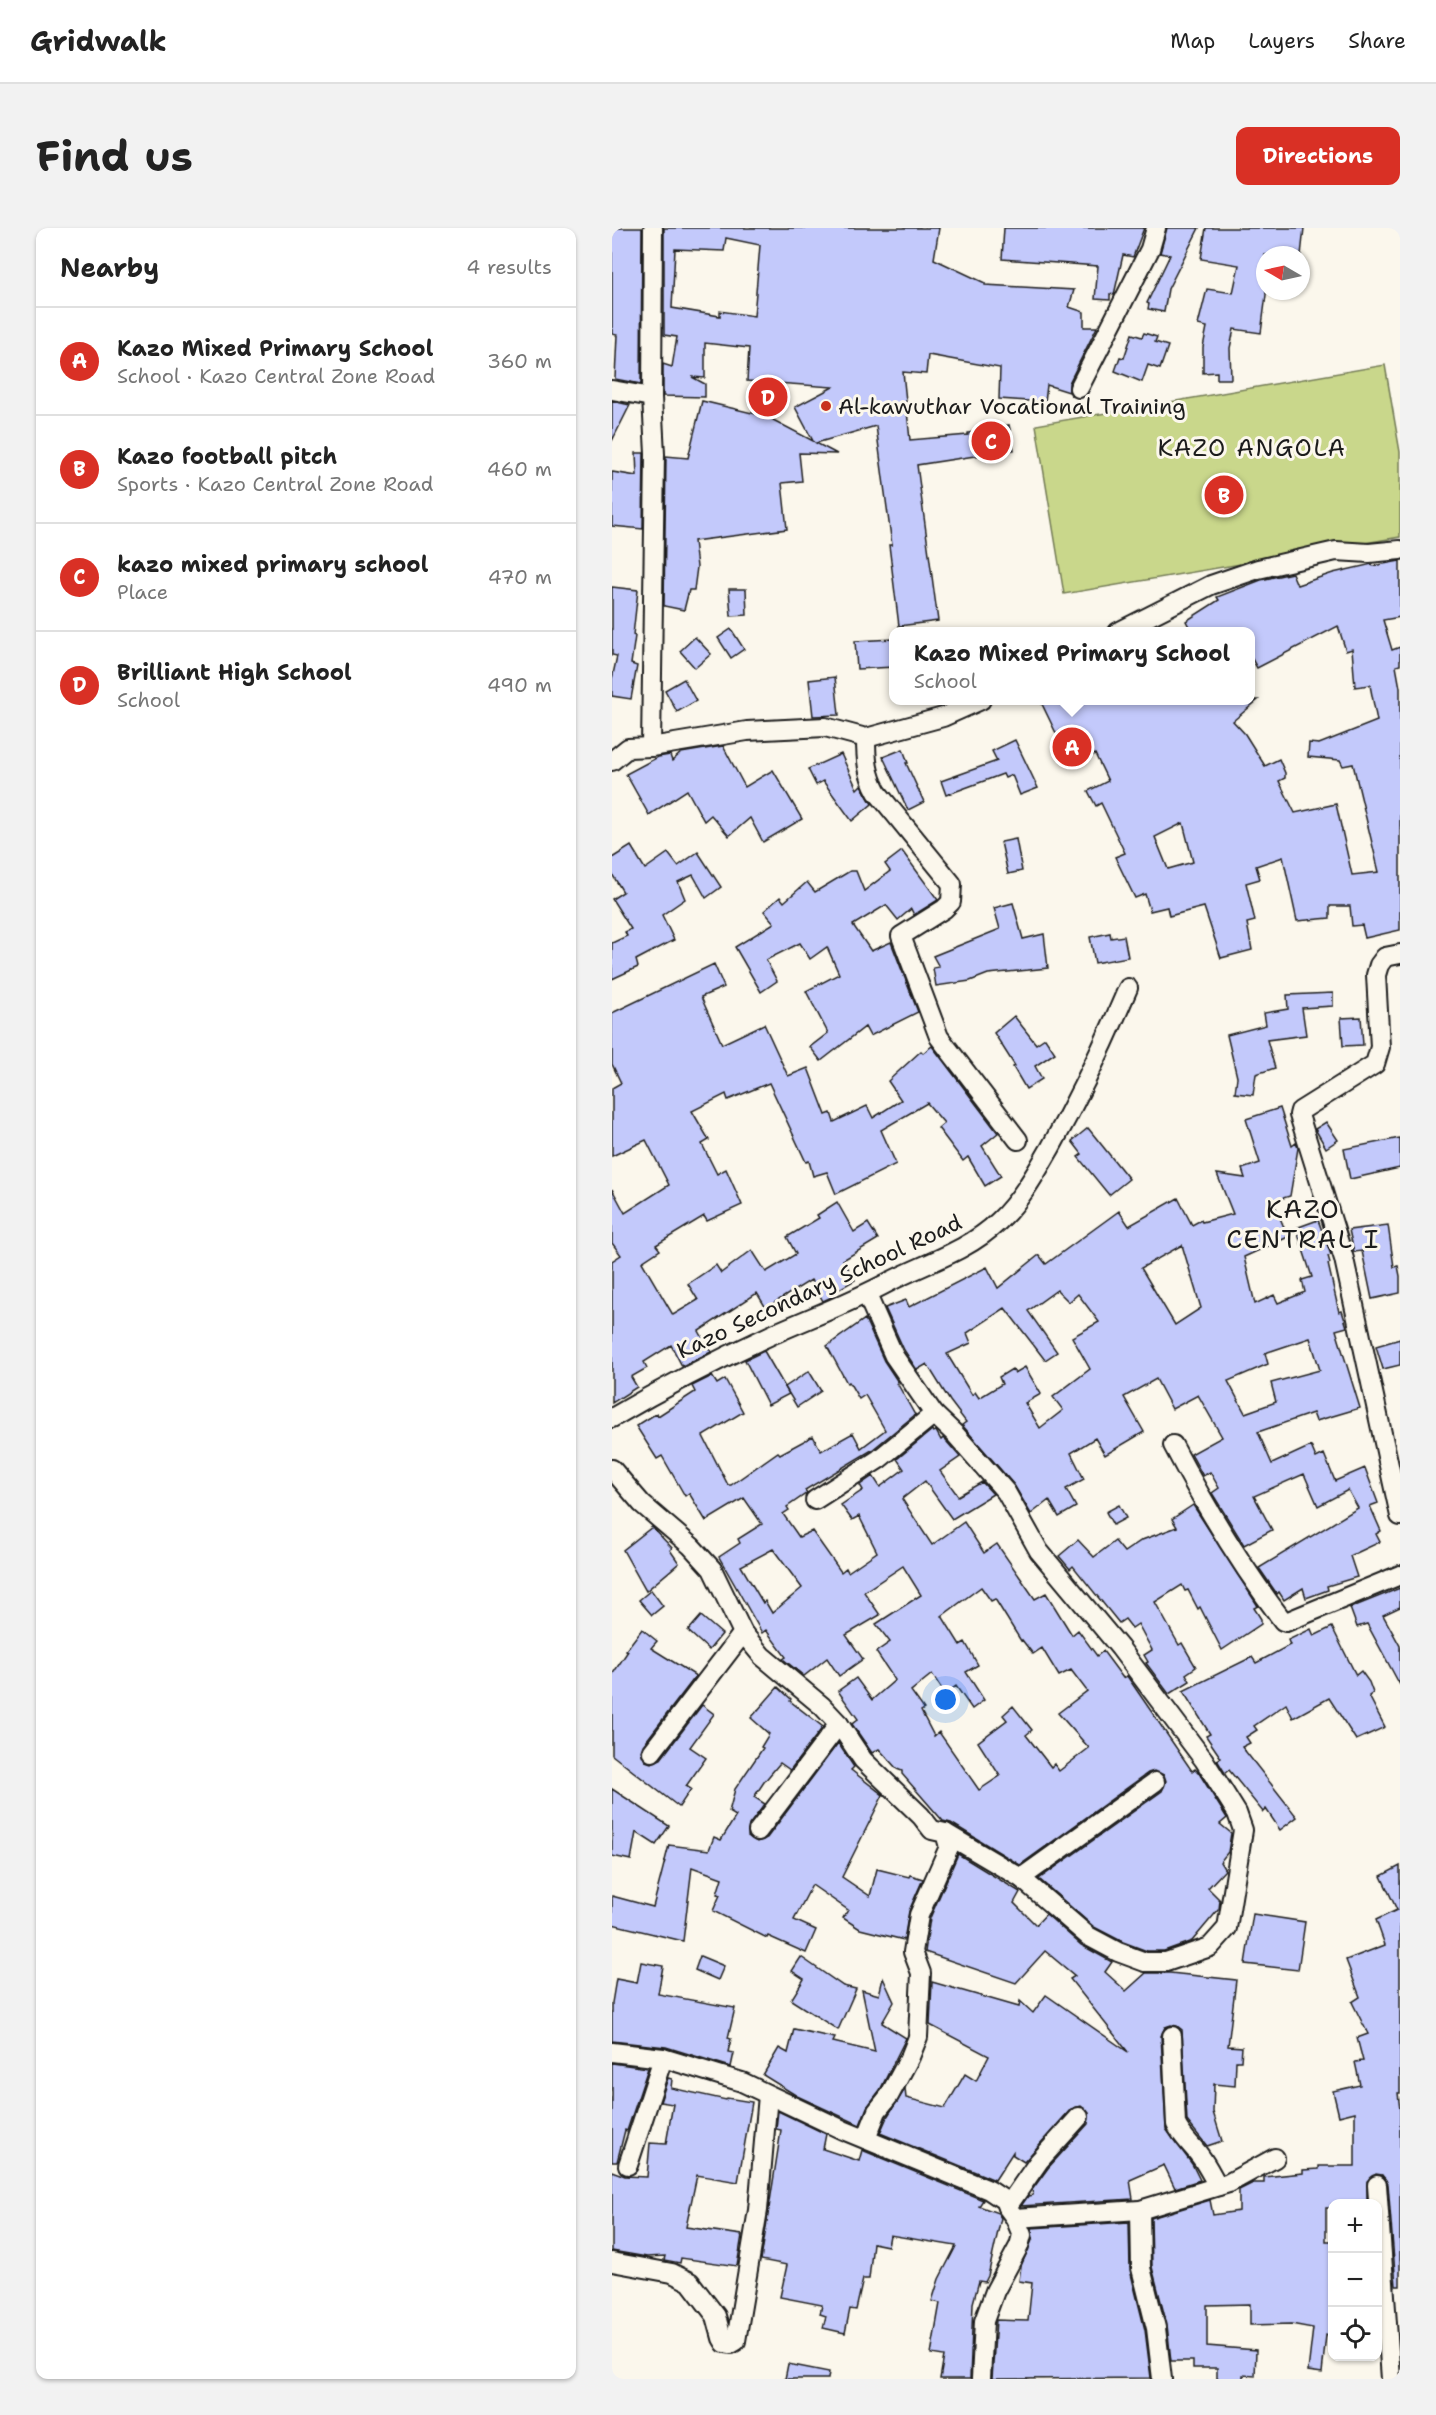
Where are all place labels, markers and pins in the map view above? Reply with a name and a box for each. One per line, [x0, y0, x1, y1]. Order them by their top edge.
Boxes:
pin: D [748, 374, 788, 420]
place label: Al-kawuthar Vocational Training [838, 392, 1186, 421]
marker: Al-kawuthar Vocational Training [819, 399, 833, 413]
pin: C [972, 418, 1010, 464]
pin: B [1204, 472, 1244, 518]
pin: A [1052, 724, 1092, 770]

